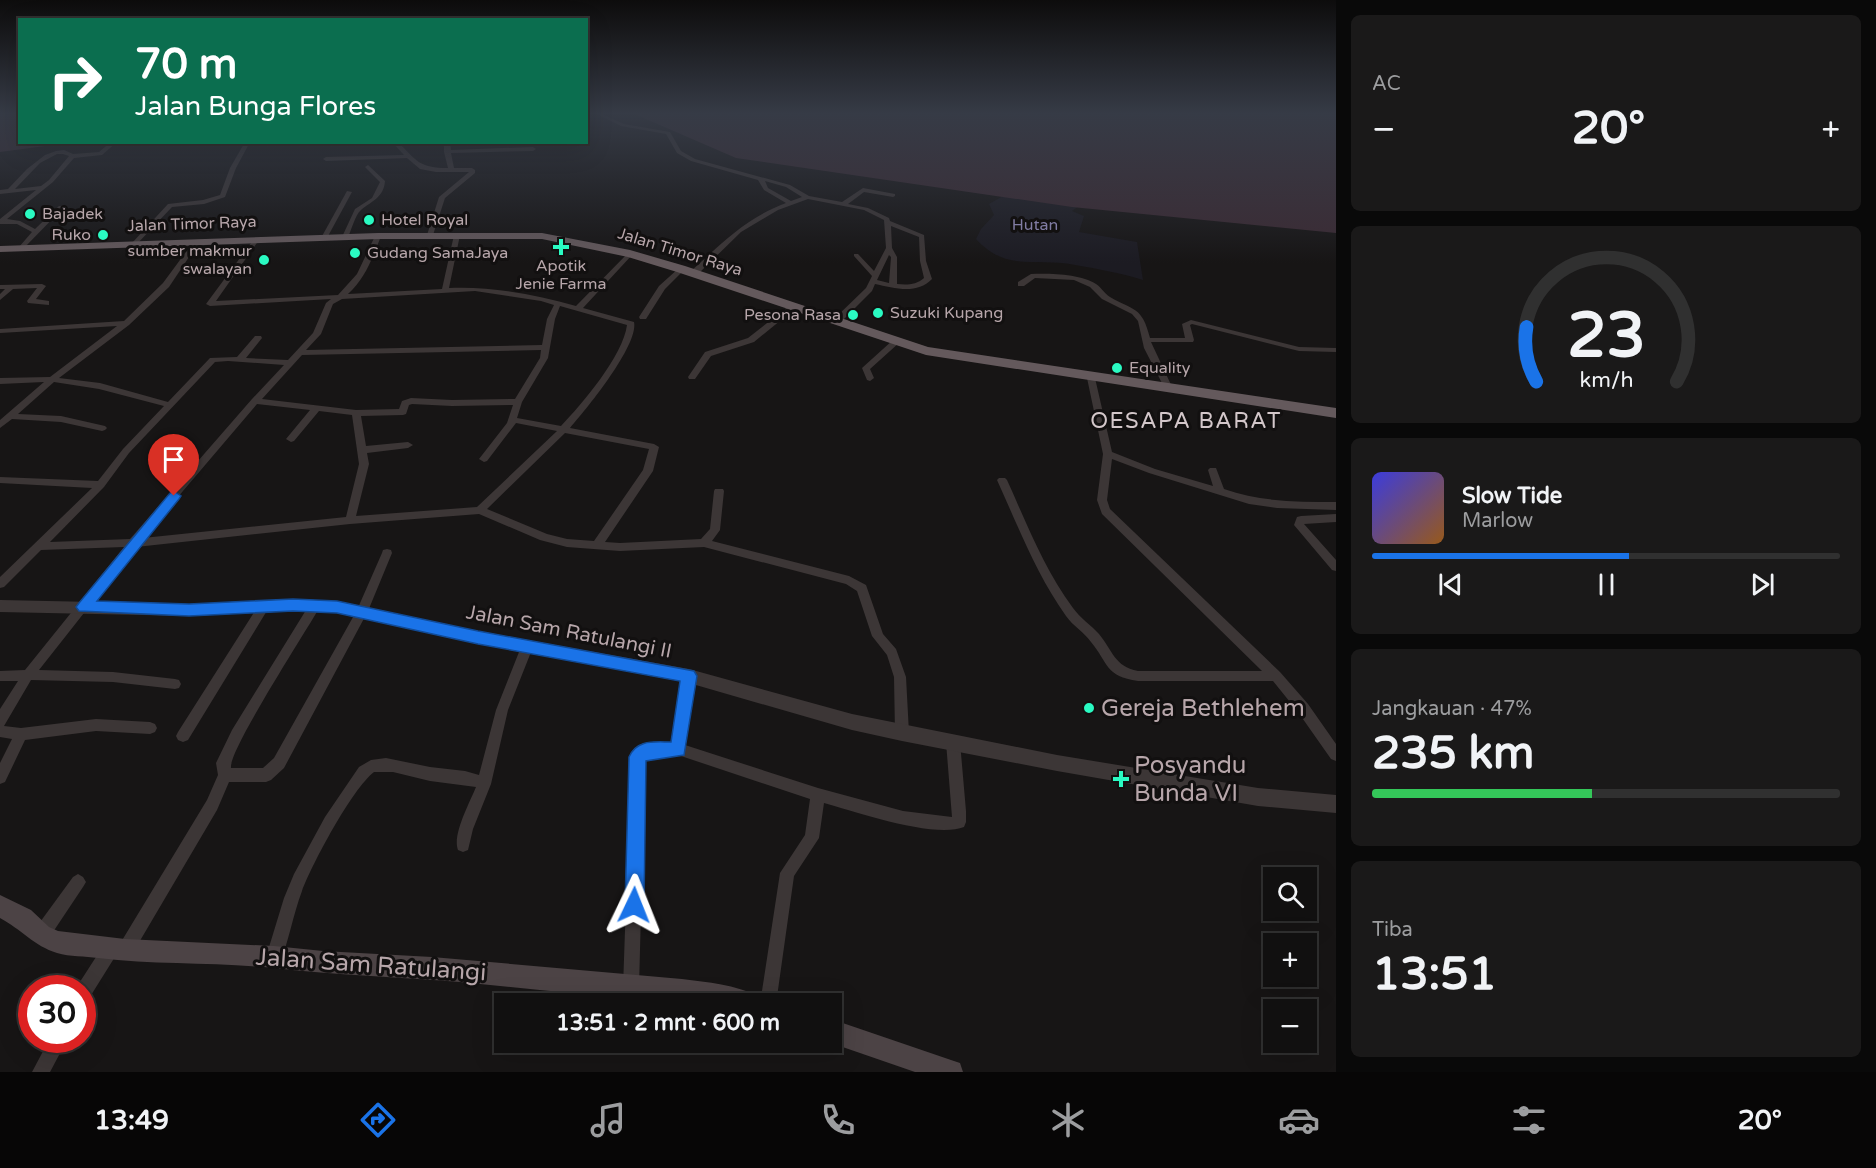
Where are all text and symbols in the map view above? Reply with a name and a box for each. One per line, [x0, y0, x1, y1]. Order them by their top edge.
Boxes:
text: 70 m [135, 39, 237, 90]
icon: right [36, 42, 114, 120]
text: AC [1372, 72, 1401, 96]
text: Jalan Bunga Flores [135, 90, 376, 123]
text: 20° [1572, 102, 1645, 156]
text: − [1372, 110, 1396, 149]
text: + [1821, 110, 1840, 149]
place label: Bajadek [42, 204, 103, 224]
marker: Bajadek [23, 207, 37, 221]
place label: Hotel Royal [381, 210, 468, 230]
street label: Jalan Timor Raya [127, 212, 257, 236]
marker: Hotel Royal [362, 213, 376, 227]
park label: Hutan [1012, 215, 1058, 235]
street label: Jalan Timor Raya [615, 224, 745, 280]
place label: Ruko [52, 225, 91, 245]
marker: Ruko [96, 228, 110, 242]
marker: Apotik Jenie Farma [554, 240, 568, 254]
place label: sumber makmur swalayan [128, 241, 253, 279]
place label: Gudang SamaJaya [367, 243, 508, 263]
marker: Gudang SamaJaya [348, 246, 362, 260]
marker: sumber makmur swalayan [257, 253, 271, 267]
place label: Apotik Jenie Farma [516, 256, 606, 294]
text: 23 [1567, 299, 1645, 374]
place label: Suzuki Kupang [890, 303, 1003, 323]
place label: Pesona Rasa [744, 305, 841, 325]
marker: Suzuki Kupang [871, 306, 885, 320]
marker: Pesona Rasa [846, 308, 860, 322]
place label: Equality [1129, 358, 1191, 378]
marker: Equality [1110, 361, 1124, 375]
text: km/h [1579, 367, 1633, 393]
district label: OESAPA BARAT [1090, 408, 1282, 434]
pin [148, 434, 199, 496]
icon: arrive [157, 443, 190, 476]
text: Slow Tide [1462, 483, 1562, 509]
text: Marlow [1462, 509, 1533, 533]
icon: previous [1434, 568, 1467, 601]
icon: pause [1590, 568, 1623, 601]
icon: next [1746, 568, 1779, 601]
street label: Jalan Sam Ratulangi II [464, 600, 674, 664]
place label: Gereja Bethlehem [1101, 694, 1305, 723]
text: Jangkauan · 47% [1372, 697, 1532, 721]
marker: Gereja Bethlehem [1082, 701, 1096, 715]
text: 235 km [1372, 727, 1534, 781]
place label: Posyandu Bunda VI [1134, 751, 1246, 808]
marker: Posyandu Bunda VI [1112, 770, 1130, 788]
map controls [1263, 867, 1317, 1053]
button: search [1263, 867, 1317, 921]
position arrow [602, 873, 666, 937]
text: Tiba [1372, 918, 1413, 942]
button: + [1263, 933, 1317, 987]
street label: Jalan Sam Ratulangi [255, 942, 487, 988]
text: 13:51 [1372, 948, 1497, 1002]
speed limit sign: 30 [18, 975, 96, 1053]
button: − [1263, 999, 1317, 1053]
text: 13:51 · 2 mnt · 600 m [556, 1010, 780, 1036]
icon: directions [357, 1099, 399, 1141]
icon: music [587, 1099, 629, 1141]
icon: phone [817, 1099, 859, 1141]
icon: climate [1047, 1099, 1089, 1141]
icon: car [1278, 1099, 1320, 1141]
icon: filters [1508, 1099, 1550, 1141]
text: 13:49 [94, 1104, 169, 1137]
text: 20° [1738, 1104, 1782, 1137]

